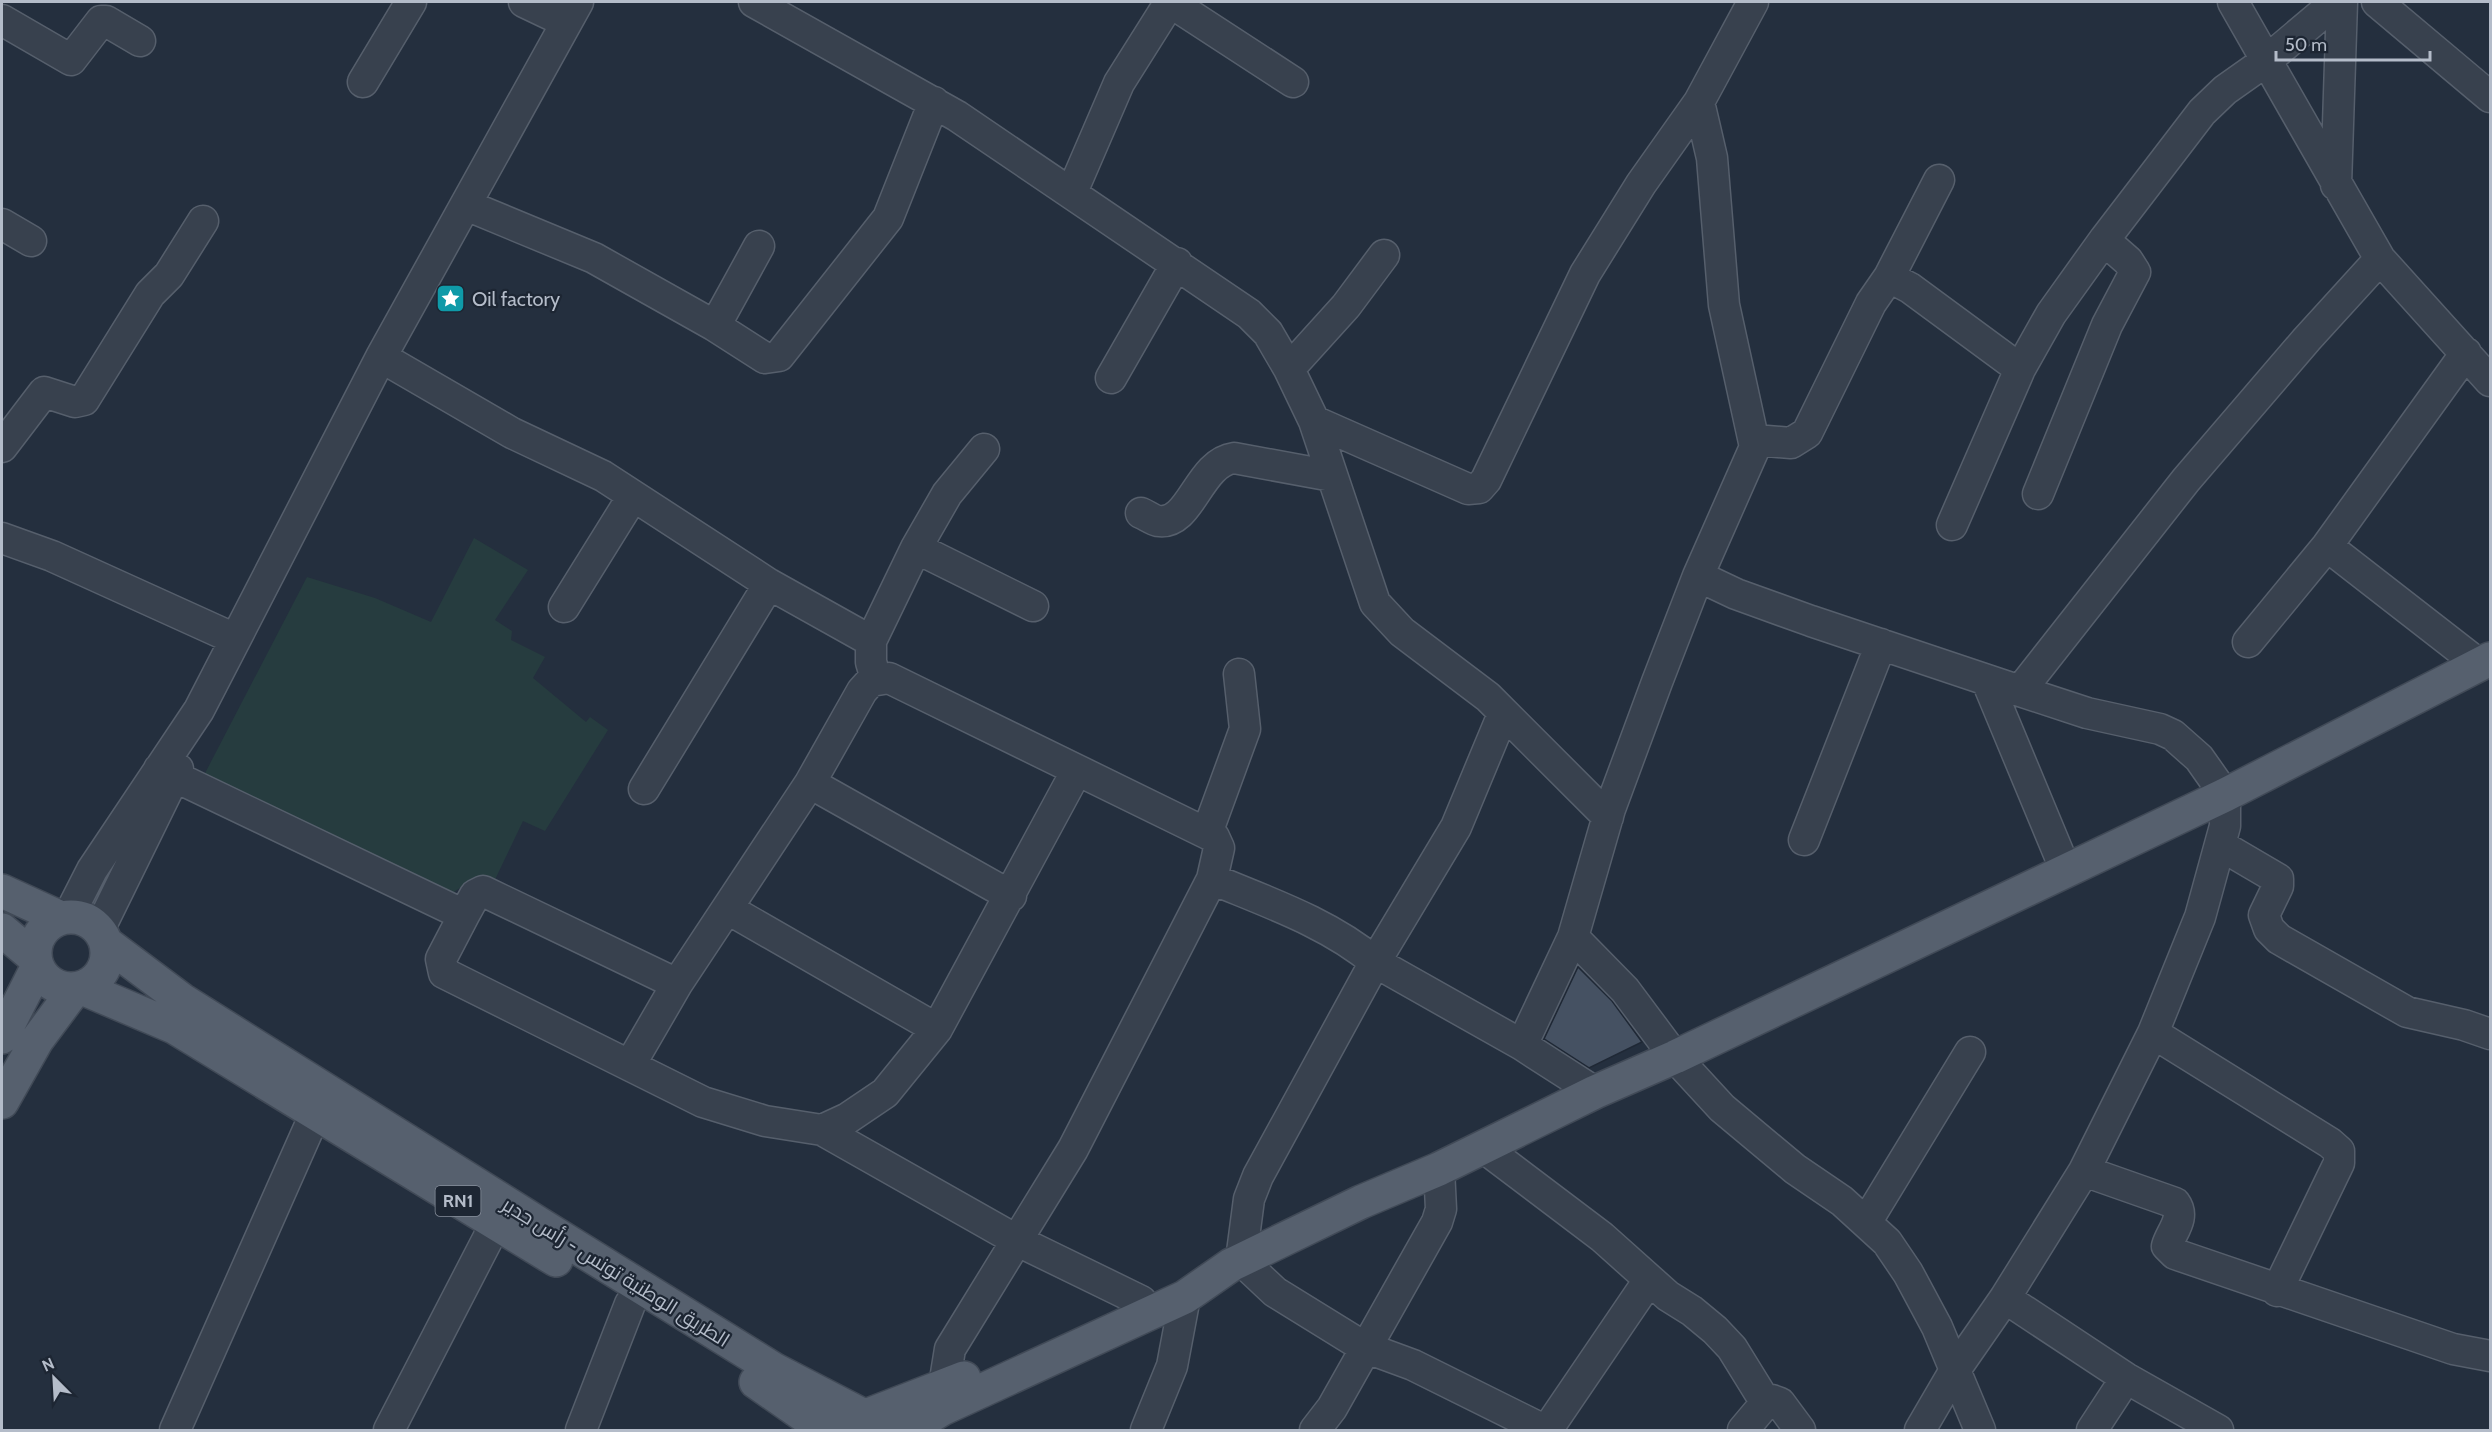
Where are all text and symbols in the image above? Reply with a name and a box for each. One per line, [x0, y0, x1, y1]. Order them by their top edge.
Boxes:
scale bar [2276, 24, 2430, 62]
text: 50 m [2285, 34, 2327, 56]
place icon: Oil factory [435, 283, 467, 315]
place label: Oil factory [472, 287, 560, 311]
road number: RN1 [436, 1186, 480, 1216]
street label: الطريق الوطنية تونس - رأس جدير [497, 1191, 734, 1353]
north arrow [24, 1348, 84, 1408]
text: N [39, 1354, 57, 1376]

